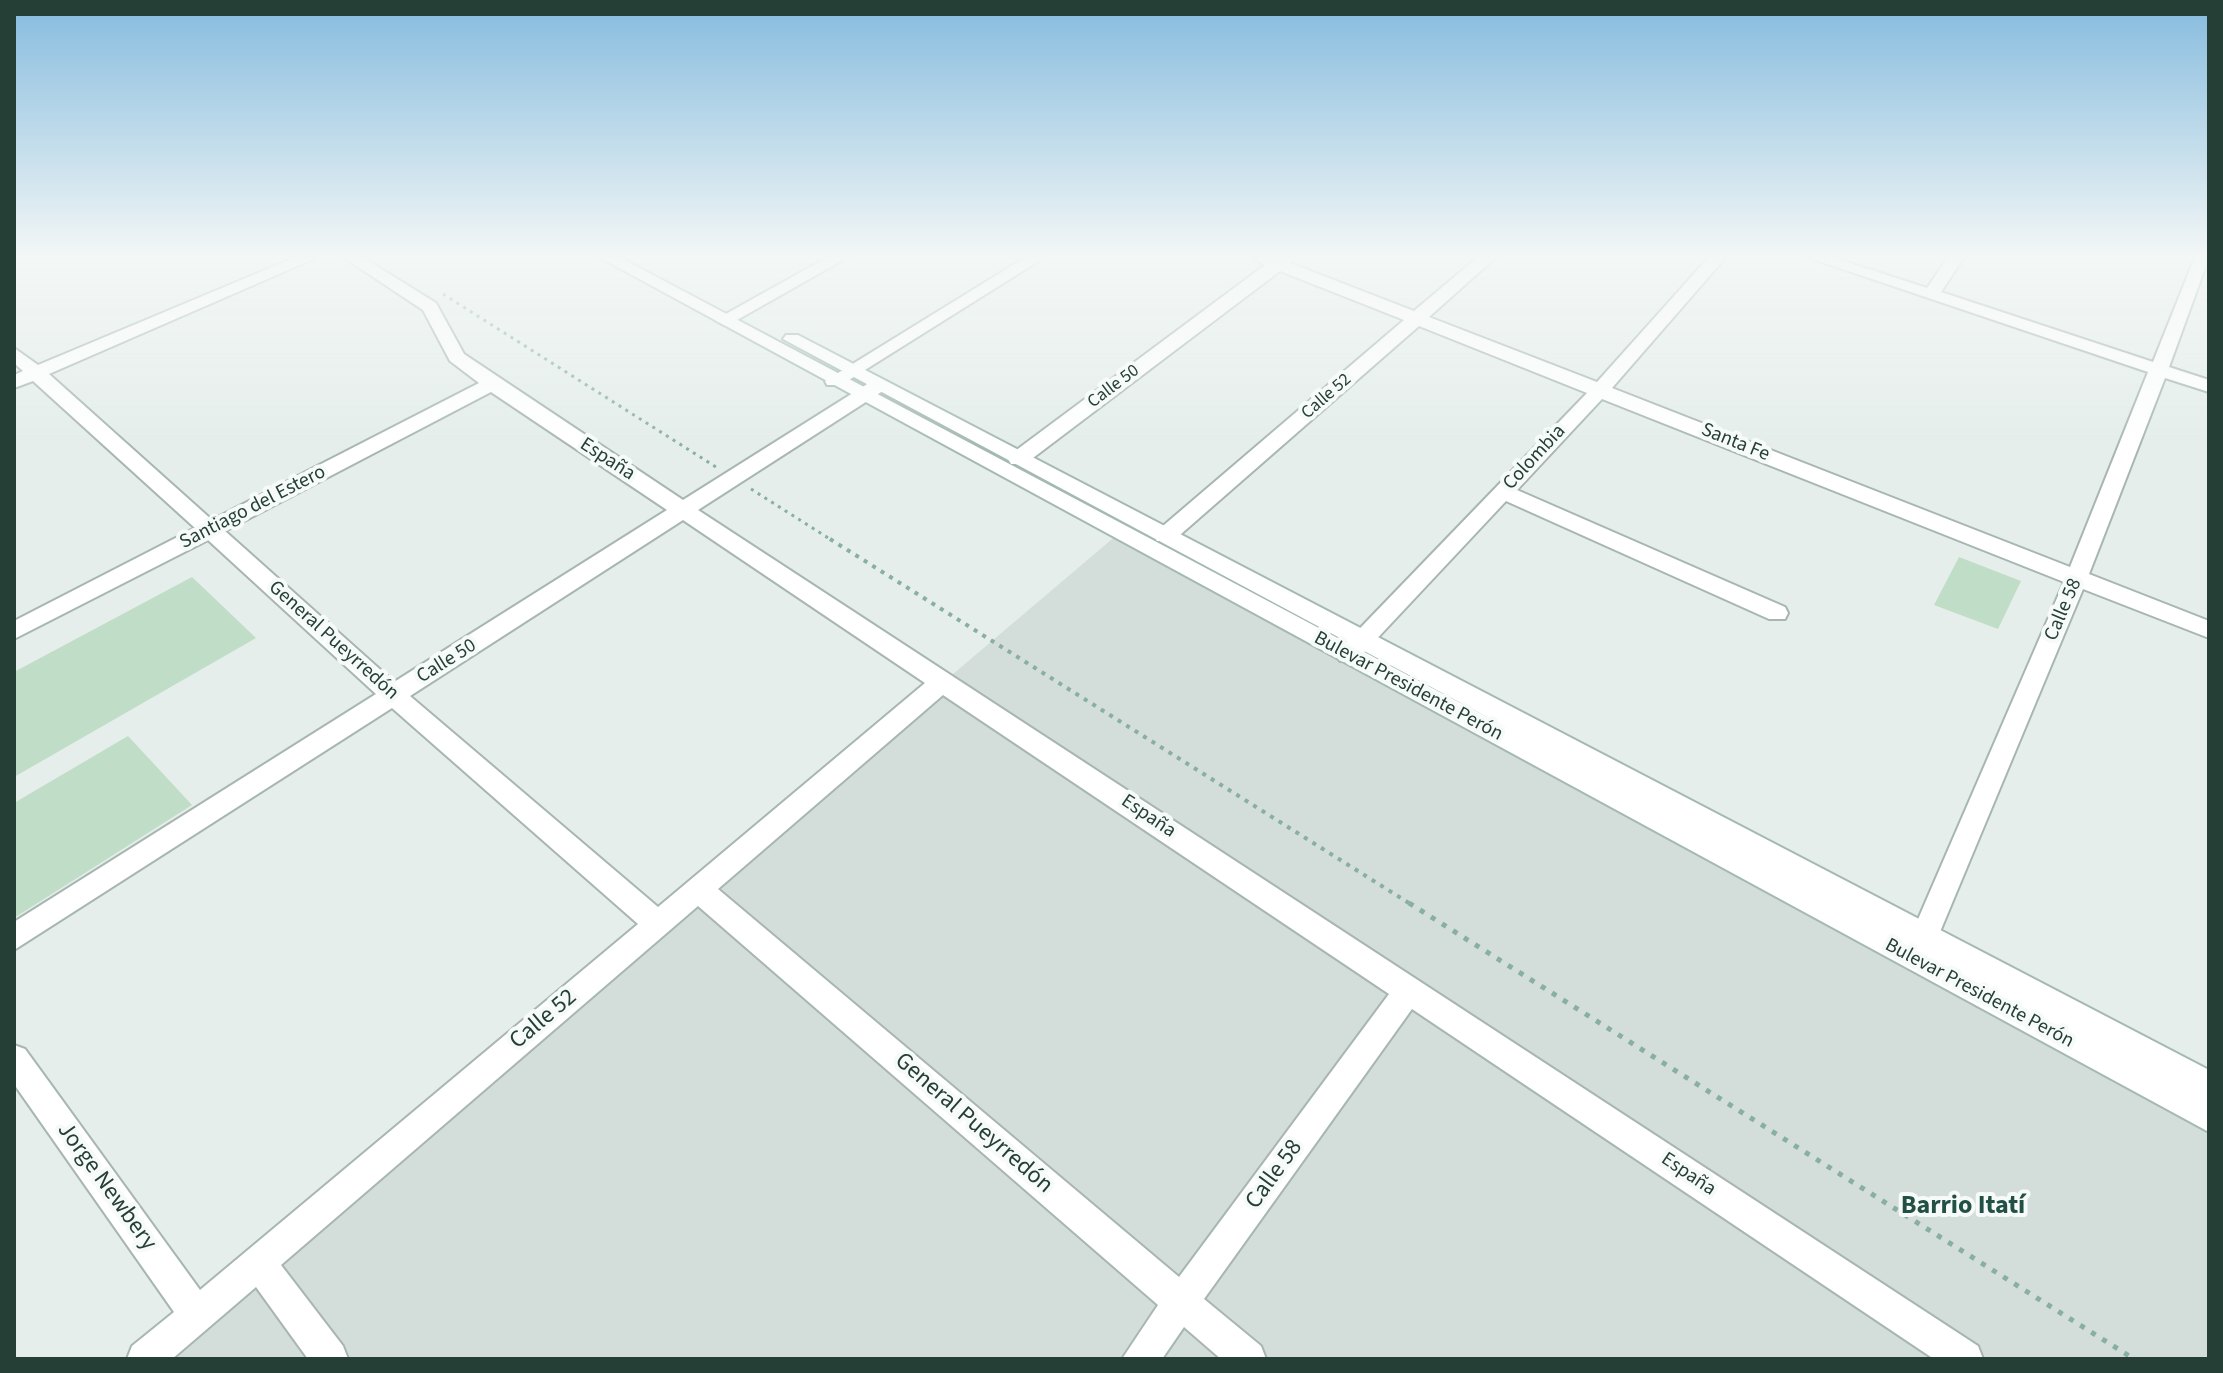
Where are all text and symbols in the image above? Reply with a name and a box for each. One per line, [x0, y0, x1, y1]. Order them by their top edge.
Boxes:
street label: Calle 50 [1084, 361, 1144, 413]
street label: Calle 52 [1298, 370, 1356, 424]
street label: Santa Fe [1697, 418, 1773, 468]
street label: Colombia [1499, 420, 1571, 496]
street label: España [575, 433, 639, 487]
street label: Santiago del Estero [176, 461, 330, 555]
street label: Calle 58 [2040, 575, 2088, 645]
street label: General Pueyrredón [263, 576, 403, 706]
street label: Bulevar Presidente Perón [1309, 627, 1507, 747]
street label: Calle 50 [413, 634, 481, 690]
street label: España [1116, 790, 1180, 844]
street label: Bulevar Presidente Perón [1880, 934, 2078, 1054]
street label: Calle 52 [505, 984, 583, 1056]
street label: General Pueyrredón [888, 1047, 1058, 1201]
street label: Jorge Newbery [50, 1117, 162, 1257]
street label: Calle 58 [1240, 1135, 1310, 1215]
street label: España [1656, 1148, 1720, 1202]
district label: Barrio Itatí [1901, 1191, 2025, 1223]

